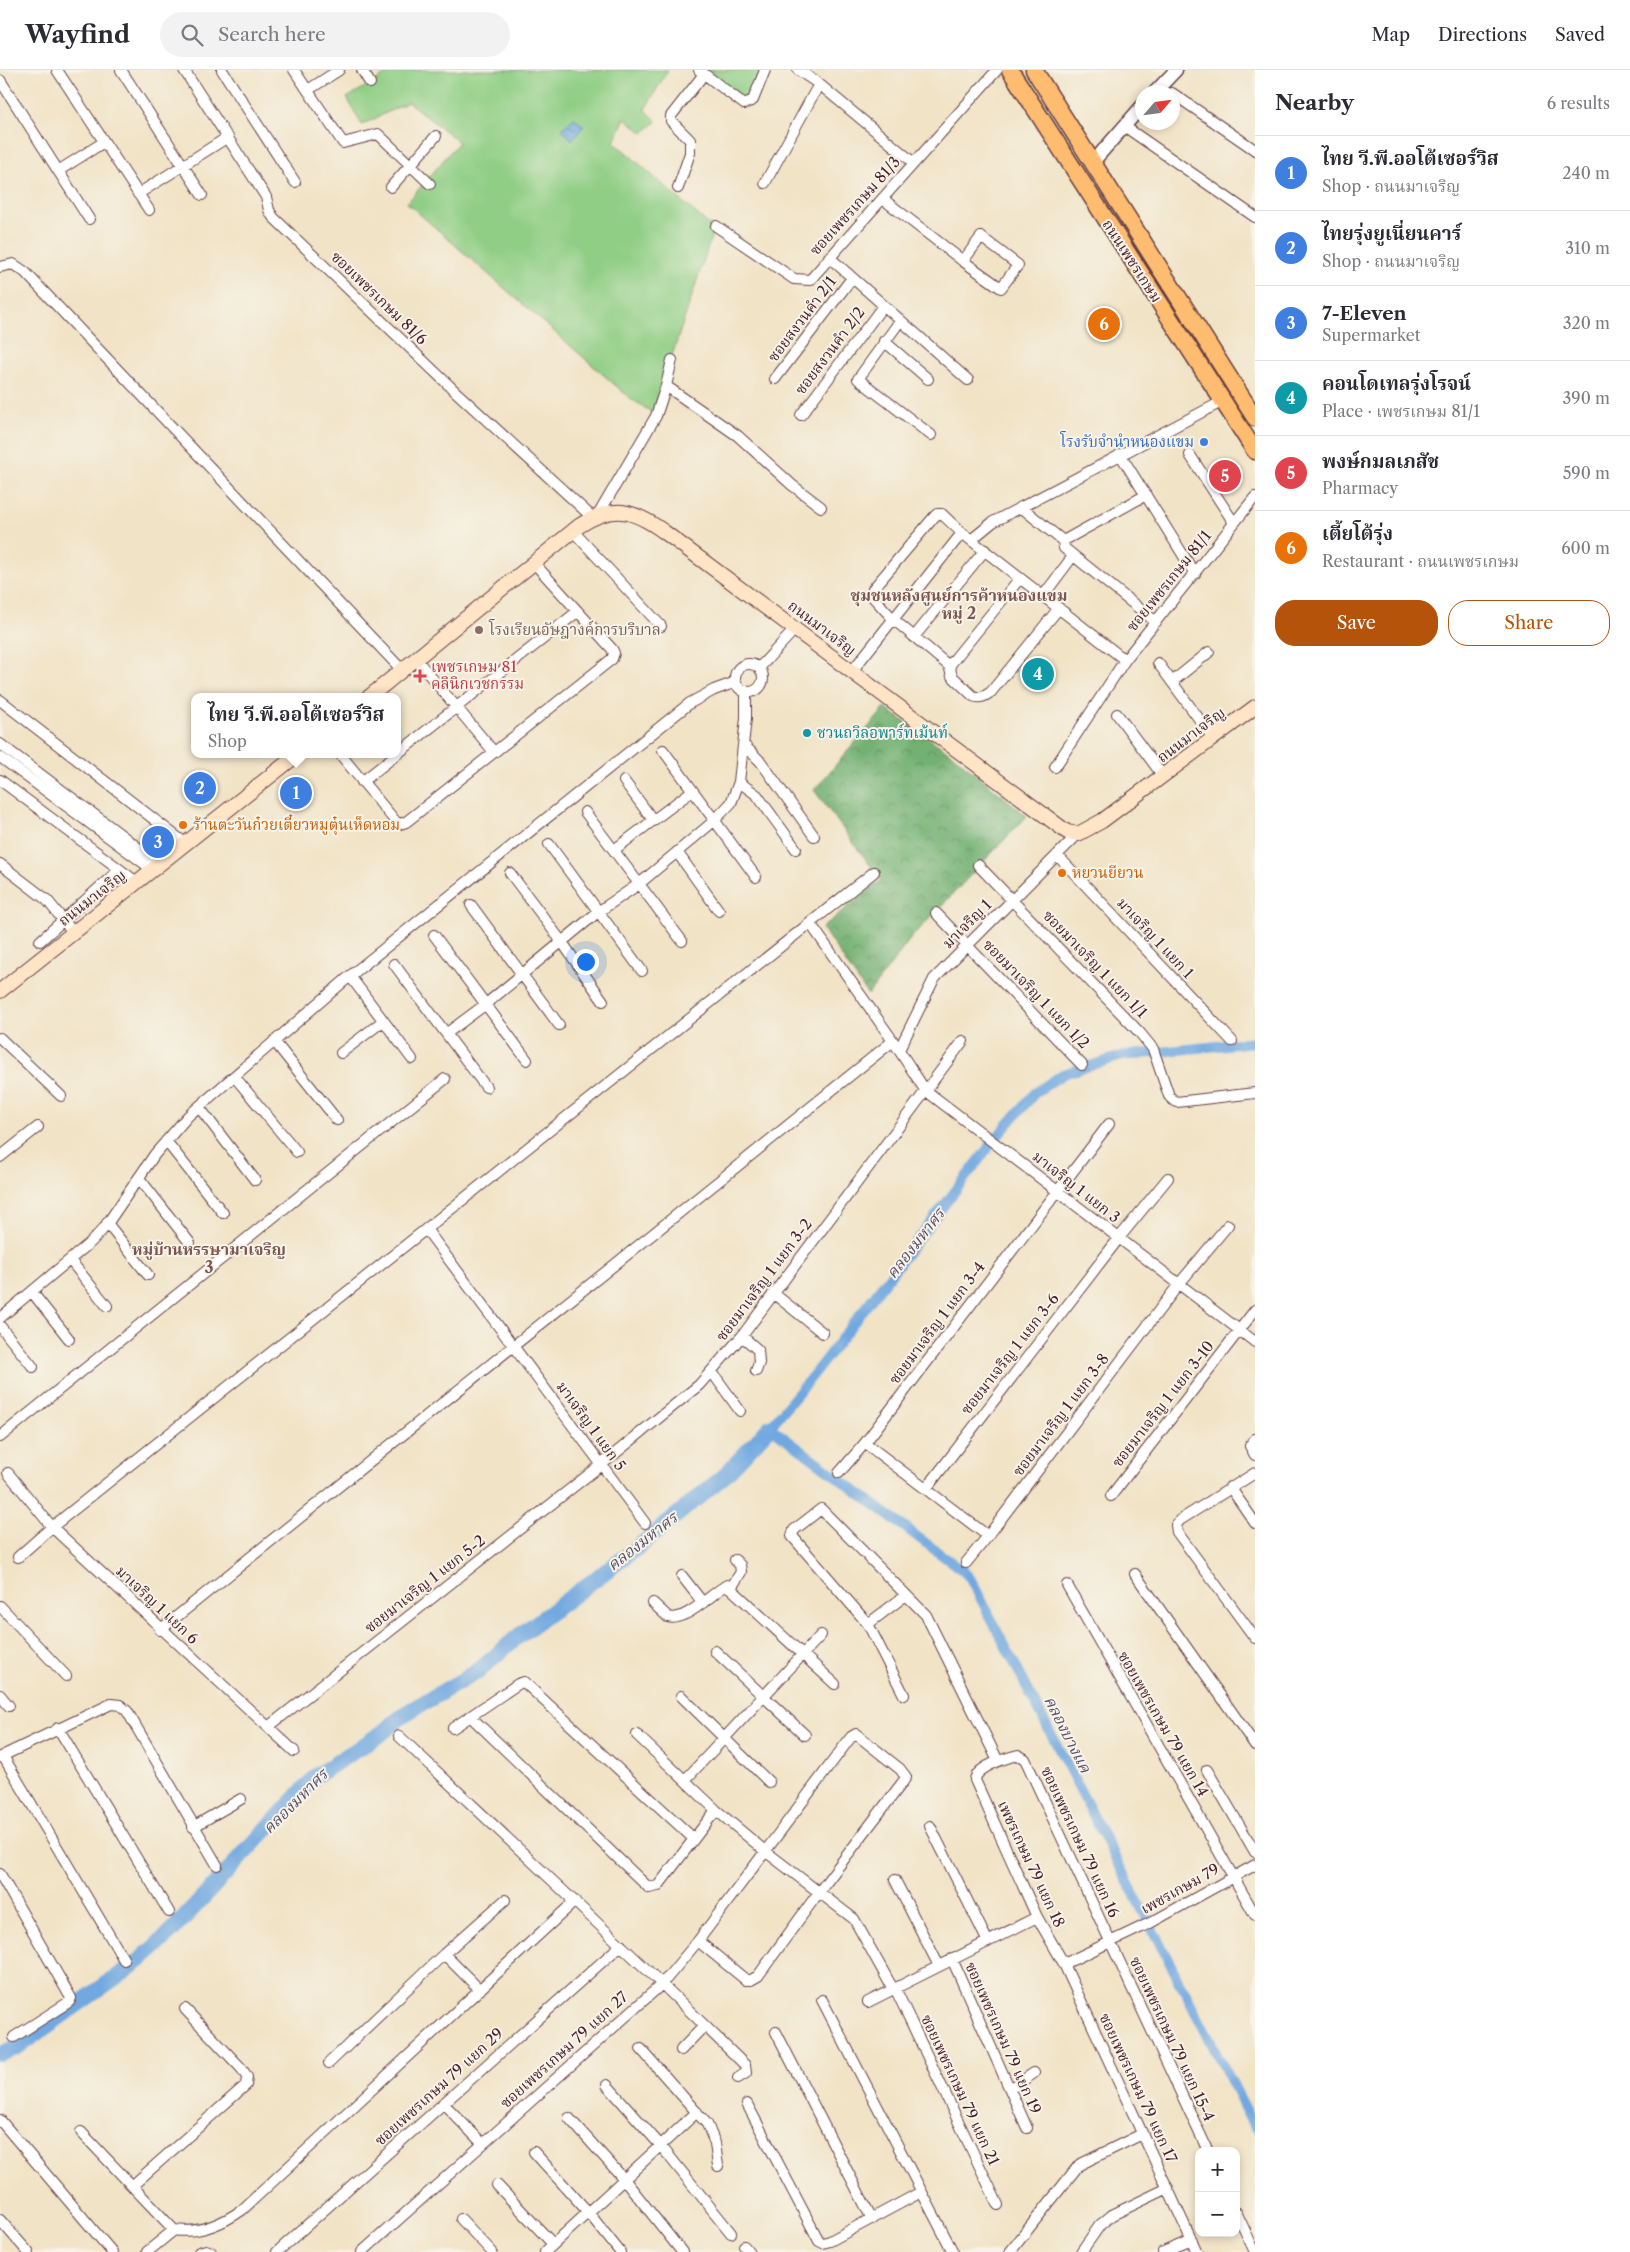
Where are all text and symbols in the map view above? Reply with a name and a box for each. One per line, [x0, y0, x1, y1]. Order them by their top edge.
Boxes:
search box [160, 12, 510, 57]
text: Wayfind [25, 20, 130, 49]
icon: search [178, 21, 206, 49]
text: Search here [218, 23, 326, 46]
text: Map [1371, 24, 1410, 46]
text: Directions [1438, 24, 1527, 46]
text: Saved [1555, 24, 1605, 46]
north arrow [1135, 85, 1180, 130]
text: Nearby [1275, 90, 1354, 115]
text: 6 results [1547, 93, 1610, 113]
text: ไทย วี.พี.ออโต้เซอร์วิส [1322, 147, 1499, 170]
street label: ซอยเพชรเกษม 81/3 [805, 152, 904, 259]
text: 1 [1287, 163, 1295, 183]
text: 240 m [1562, 163, 1610, 183]
text: Shop · ถนนมาเจริญ [1322, 176, 1460, 196]
street label: ถนนเพชรเกษม [1098, 216, 1166, 306]
text: ไทยรุ่งยูเนี่ยนคาร์ [1322, 222, 1461, 245]
text: 2 [1286, 238, 1296, 258]
text: 310 m [1565, 238, 1610, 258]
street label: ซอยเพชรเกษม 81/6 [327, 247, 432, 349]
text: Shop · ถนนมาเจริญ [1322, 251, 1460, 271]
street label: ซอยสงวนคำ 2/1 [763, 272, 840, 365]
text: 7-Eleven [1322, 302, 1407, 325]
street label: ซอยสงวนคำ 2/2 [791, 303, 869, 398]
pin: 6 [1088, 305, 1120, 343]
text: 3 [1286, 313, 1296, 333]
text: 320 m [1563, 313, 1610, 333]
text: Supermarket [1322, 325, 1420, 345]
text: คอนโดเทลรุ่งโรจน์ [1322, 372, 1471, 395]
text: 4 [1286, 388, 1296, 408]
text: 390 m [1563, 388, 1610, 408]
text: Place · เพชรเกษม 81/1 [1322, 401, 1480, 421]
place label: โรงรับจำนำหนองแขม [1059, 431, 1194, 451]
marker: โรงรับจำนำหนองแขม [1198, 436, 1210, 448]
text: พงษ์กมลเภสัช [1322, 450, 1439, 473]
pin: 5 [1209, 457, 1241, 495]
text: 5 [1287, 463, 1295, 483]
text: 590 m [1563, 463, 1610, 483]
text: Pharmacy [1322, 478, 1398, 498]
text: เตี้ยโต้รุ่ง [1322, 522, 1393, 545]
street label: ซอยเพชรเกษม 81/1 [1122, 526, 1216, 635]
text: 6 [1286, 538, 1296, 558]
text: 600 m [1561, 538, 1610, 558]
text: Restaurant · ถนนเพชรเกษม [1322, 551, 1519, 571]
district label: ชุมชนหลังศูนย์การค้าหนองแขม หมู่ 2 [851, 585, 1067, 624]
street label: ถนนมาเจริญ [784, 596, 860, 659]
button: Save [1275, 600, 1438, 646]
button: Share [1448, 600, 1610, 646]
place label: โรงเรียนอัษฎางค์การบริบาล [488, 619, 661, 639]
marker: โรงเรียนอัษฎางค์การบริบาล [473, 624, 485, 636]
pin: 4 [1022, 655, 1054, 693]
place label: เพชรเกษม 81 คลินิกเวชกรรม [431, 657, 524, 693]
marker: เพชรเกษม 81 คลินิกเวชกรรม [413, 669, 427, 683]
popup [191, 693, 401, 758]
text: ไทย วี.พี.ออโต้เซอร์วิส [208, 703, 384, 726]
street label: ถนนมาเจริญ [1153, 703, 1229, 766]
place label: ชวนถวิลอพาร์ทเม้นท์ [817, 723, 948, 742]
marker: ชวนถวิลอพาร์ทเม้นท์ [801, 727, 813, 739]
text: Shop [208, 731, 247, 751]
pin: 2 [184, 769, 216, 807]
pin: 1 [280, 774, 312, 812]
place label: ร้านตะวันก๋วยเตี๋ยวหมูตุ๋นเห็ดหอม [193, 814, 400, 836]
marker: ร้านตะวันก๋วยเตี๋ยวหมูตุ๋นเห็ดหอม [177, 819, 189, 831]
pin: 3 [142, 823, 174, 861]
place label: หยวนยียวน [1072, 863, 1144, 882]
street label: ถนนมาเจริญ [54, 865, 129, 930]
marker: หยวนยียวน [1056, 867, 1068, 879]
street label: มาเจริญ 1 แยก 1 [1113, 893, 1198, 983]
street label: มาเจริญ 1 [938, 895, 996, 952]
street label: ซอยมาเจริญ 1 แยก 1/1 [1039, 906, 1152, 1022]
street label: ซอยมาเจริญ 1 แยก 1/2 [979, 935, 1093, 1052]
your location [573, 949, 599, 975]
street label: มาเจริญ 1 แยก 3 [1029, 1147, 1124, 1227]
water label: คลองมหาศร [881, 1202, 950, 1282]
street label: ซอยมาเจริญ 1 แยก 3-2 [711, 1215, 816, 1345]
district label: หมู่บ้านหรรษามาเจริญ 3 [132, 1239, 286, 1277]
street label: ซอยมาเจริญ 1 แยก 3-4 [884, 1258, 989, 1388]
street label: ซอยมาเจริญ 1 แยก 3-6 [956, 1289, 1063, 1418]
street label: ซอยมาเจริญ 1 แยก 3-10 [1107, 1337, 1218, 1471]
street label: ซอยมาเจริญ 1 แยก 3-8 [1008, 1350, 1113, 1480]
street label: มาเจริญ 1 แยก 5 [553, 1377, 630, 1474]
water label: คลองมหาศร [603, 1506, 683, 1575]
street label: ซอยมาเจริญ 1 แยก 5-2 [361, 1531, 489, 1637]
street label: มาเจริญ 1 แยก 6 [112, 1561, 203, 1648]
street label: ซอยเพชรเกษม 79 แยก 14 [1114, 1648, 1213, 1800]
water label: คลองบางแค [1040, 1692, 1096, 1776]
water label: คลองมหาศร [258, 1763, 333, 1838]
street label: ซอยเพชรเกษม 79 แยก 16 [1037, 1763, 1124, 1921]
street label: เพชรเกษม 79 แยก 18 [994, 1797, 1069, 1930]
street label: เพชรเกษม 79 [1137, 1859, 1222, 1918]
street label: ซอยเพชรเกษม 79 แยก 15-4 [1126, 1954, 1219, 2124]
street label: ซอยเพชรเกษม 79 แยก 19 [961, 1959, 1046, 2117]
street label: ซอยเพชรเกษม 79 แยก 27 [496, 1987, 632, 2112]
street label: ซอยเพชรเกษม 79 แยก 17 [1095, 2010, 1182, 2166]
street label: ซอยเพชรเกษม 79 แยก 21 [917, 2011, 1004, 2169]
street label: ซอยเพชรเกษม 79 แยก 29 [370, 2024, 507, 2149]
map controls [1195, 2147, 1240, 2237]
button: + [1195, 2147, 1240, 2192]
button: − [1195, 2192, 1240, 2237]

